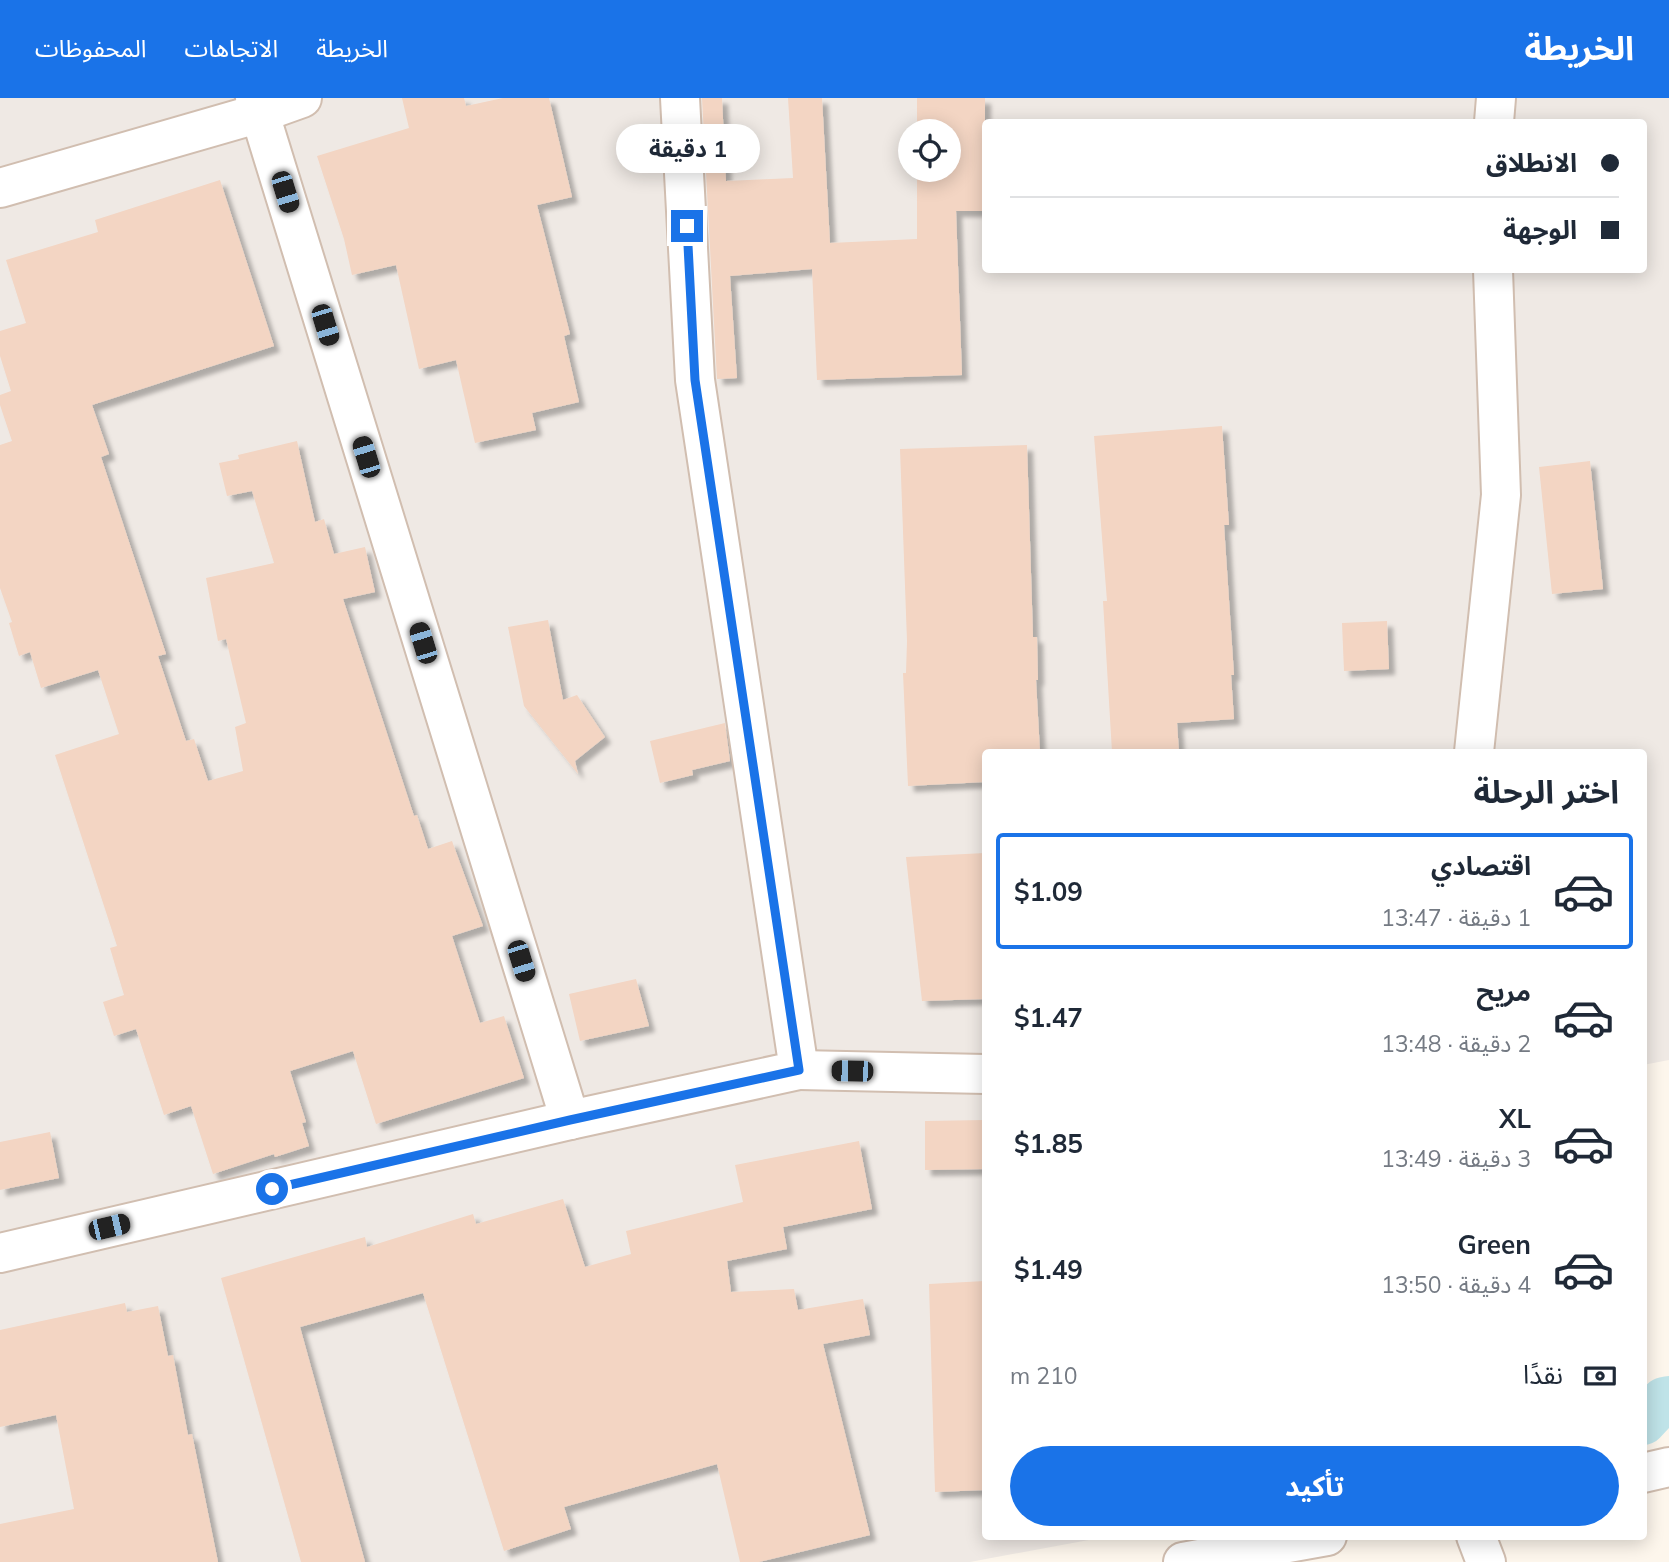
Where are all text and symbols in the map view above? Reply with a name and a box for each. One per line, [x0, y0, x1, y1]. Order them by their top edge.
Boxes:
text: الخريطة [1524, 27, 1634, 68]
text: المحفوظات [35, 33, 146, 63]
text: الاتجاهات [184, 33, 278, 63]
text: الخريطة [316, 33, 388, 63]
map controls [898, 119, 961, 182]
button: locate [898, 119, 961, 182]
callout: 1 دقيقة [615, 124, 759, 174]
text: 1 دقيقة [649, 134, 727, 163]
text: الانطلاق [1486, 146, 1577, 179]
car [269, 169, 302, 215]
route end [671, 210, 703, 242]
text: الوجهة [1503, 213, 1577, 246]
car [309, 302, 342, 348]
car [350, 434, 383, 480]
car [407, 620, 440, 666]
text: اختر الرحلة [1474, 771, 1619, 811]
text: اقتصادي [1431, 849, 1531, 882]
icon: car [1552, 860, 1615, 923]
text: $1.09 [1014, 875, 1083, 908]
text: 1 دقيقة · 13:47 [1381, 903, 1531, 932]
car [505, 938, 538, 984]
text: مريح [1476, 975, 1531, 1008]
icon: car [1552, 986, 1615, 1049]
text: $1.47 [1014, 1001, 1083, 1034]
text: 2 دقيقة · 13:48 [1381, 1029, 1531, 1058]
car [831, 1060, 874, 1082]
text: XL [1499, 1102, 1531, 1135]
icon: car [1552, 1112, 1615, 1175]
text: $1.85 [1014, 1127, 1083, 1160]
text: 3 دقيقة · 13:49 [1381, 1144, 1531, 1173]
route start [256, 1173, 288, 1205]
car [87, 1212, 132, 1242]
text: Green [1458, 1228, 1531, 1261]
icon: car [1552, 1238, 1615, 1301]
text: $1.49 [1014, 1253, 1083, 1286]
text: 4 دقيقة · 13:50 [1381, 1270, 1531, 1299]
icon: cash [1581, 1357, 1619, 1395]
text: نقدًا [1523, 1358, 1563, 1391]
text: 210 m [1010, 1361, 1078, 1390]
button: تأكيد [1010, 1446, 1619, 1526]

